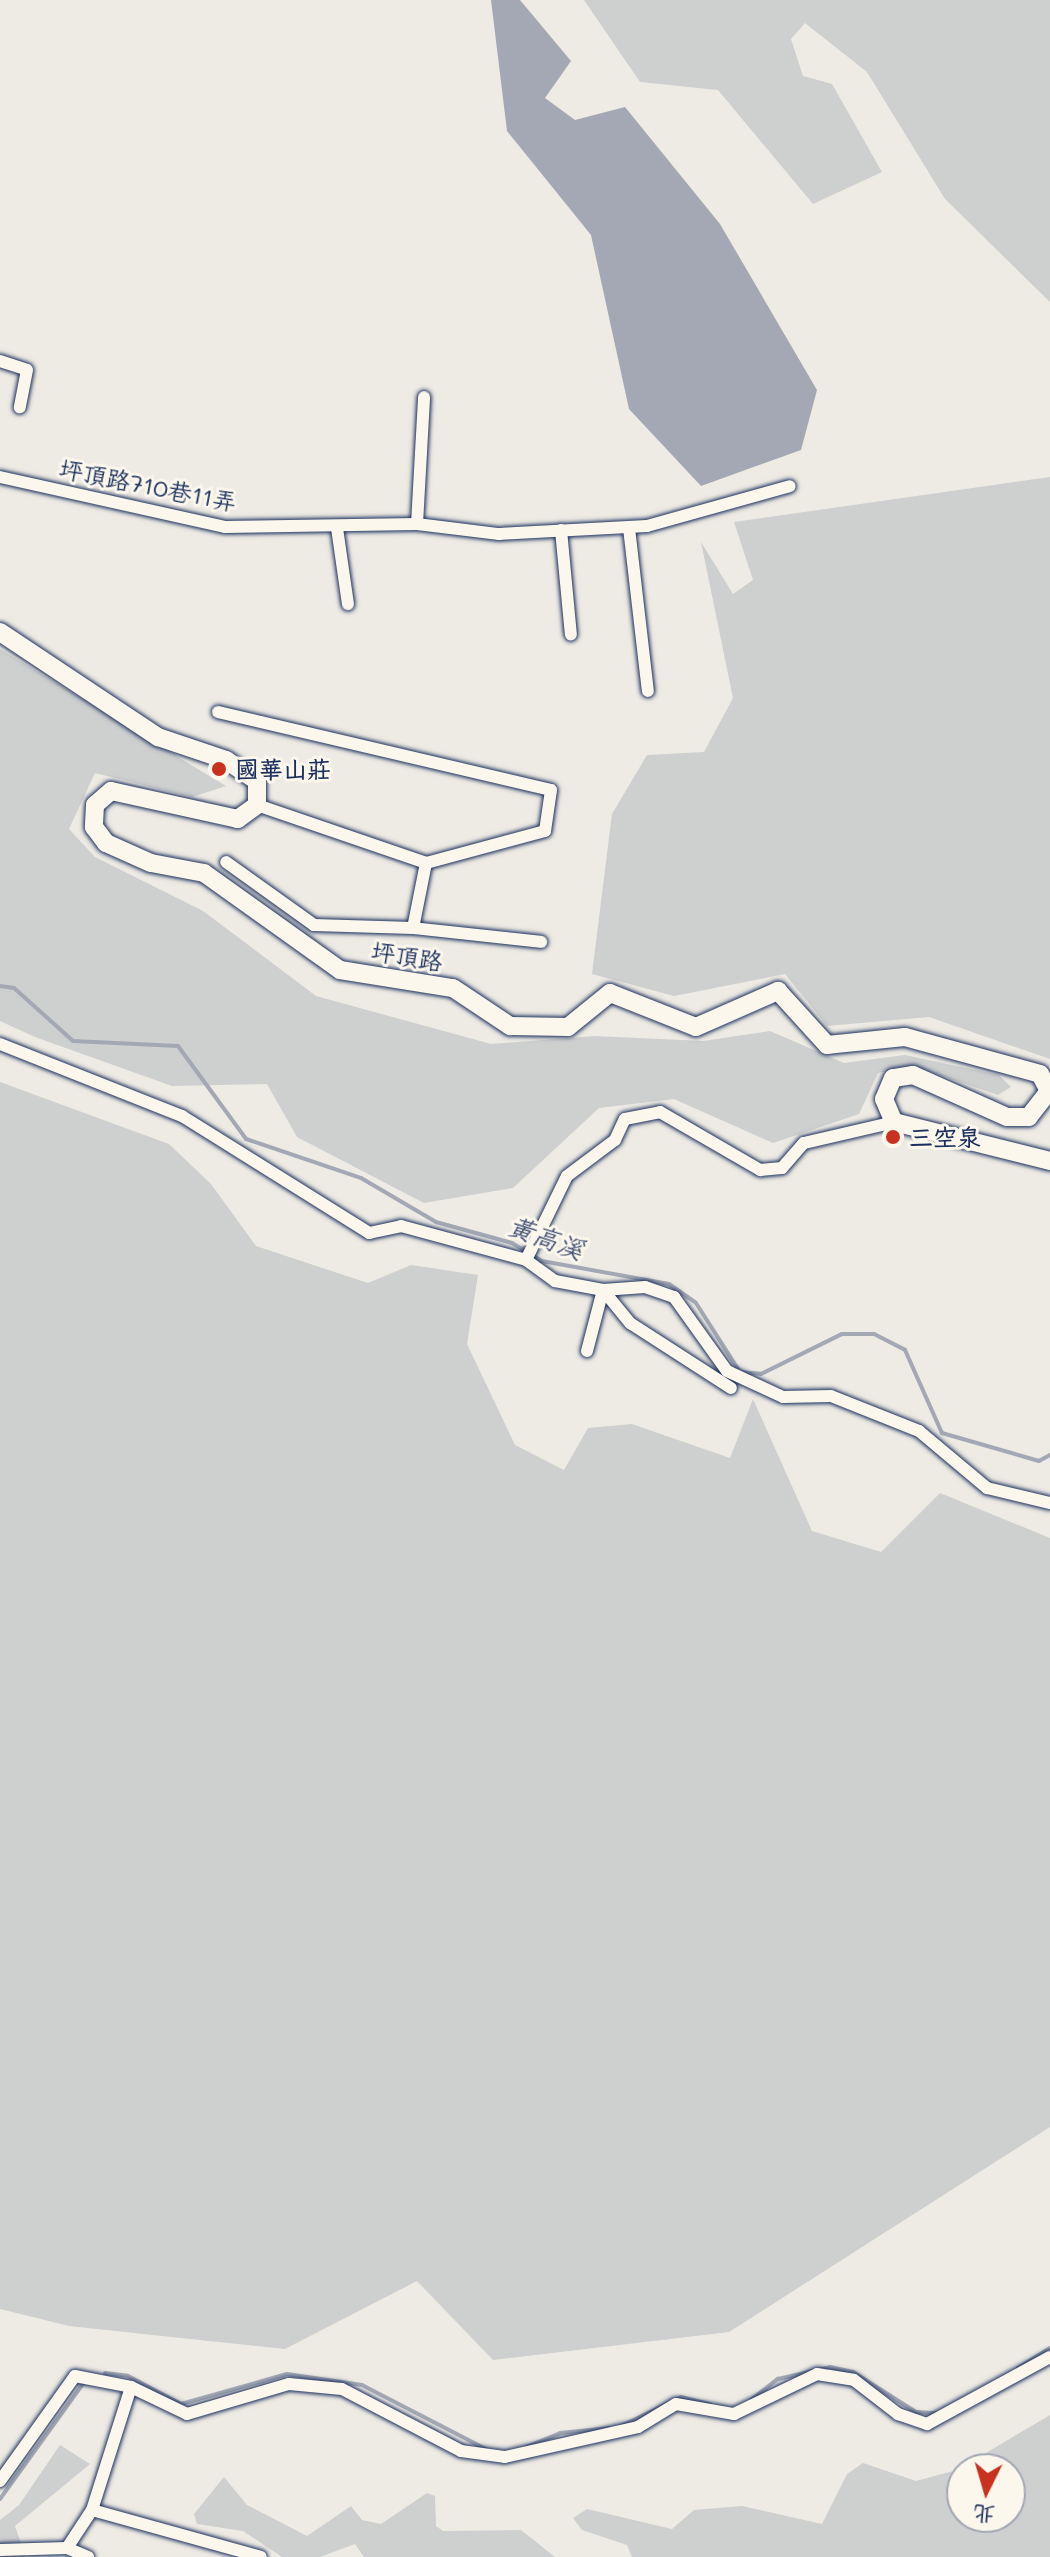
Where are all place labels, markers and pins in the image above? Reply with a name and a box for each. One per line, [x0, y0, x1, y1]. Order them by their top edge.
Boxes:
place label: 國華山莊 [235, 755, 331, 783]
marker: 國華山莊 [210, 760, 228, 778]
place label: 三空泉 [909, 1123, 981, 1151]
marker: 三空泉 [884, 1128, 902, 1146]

